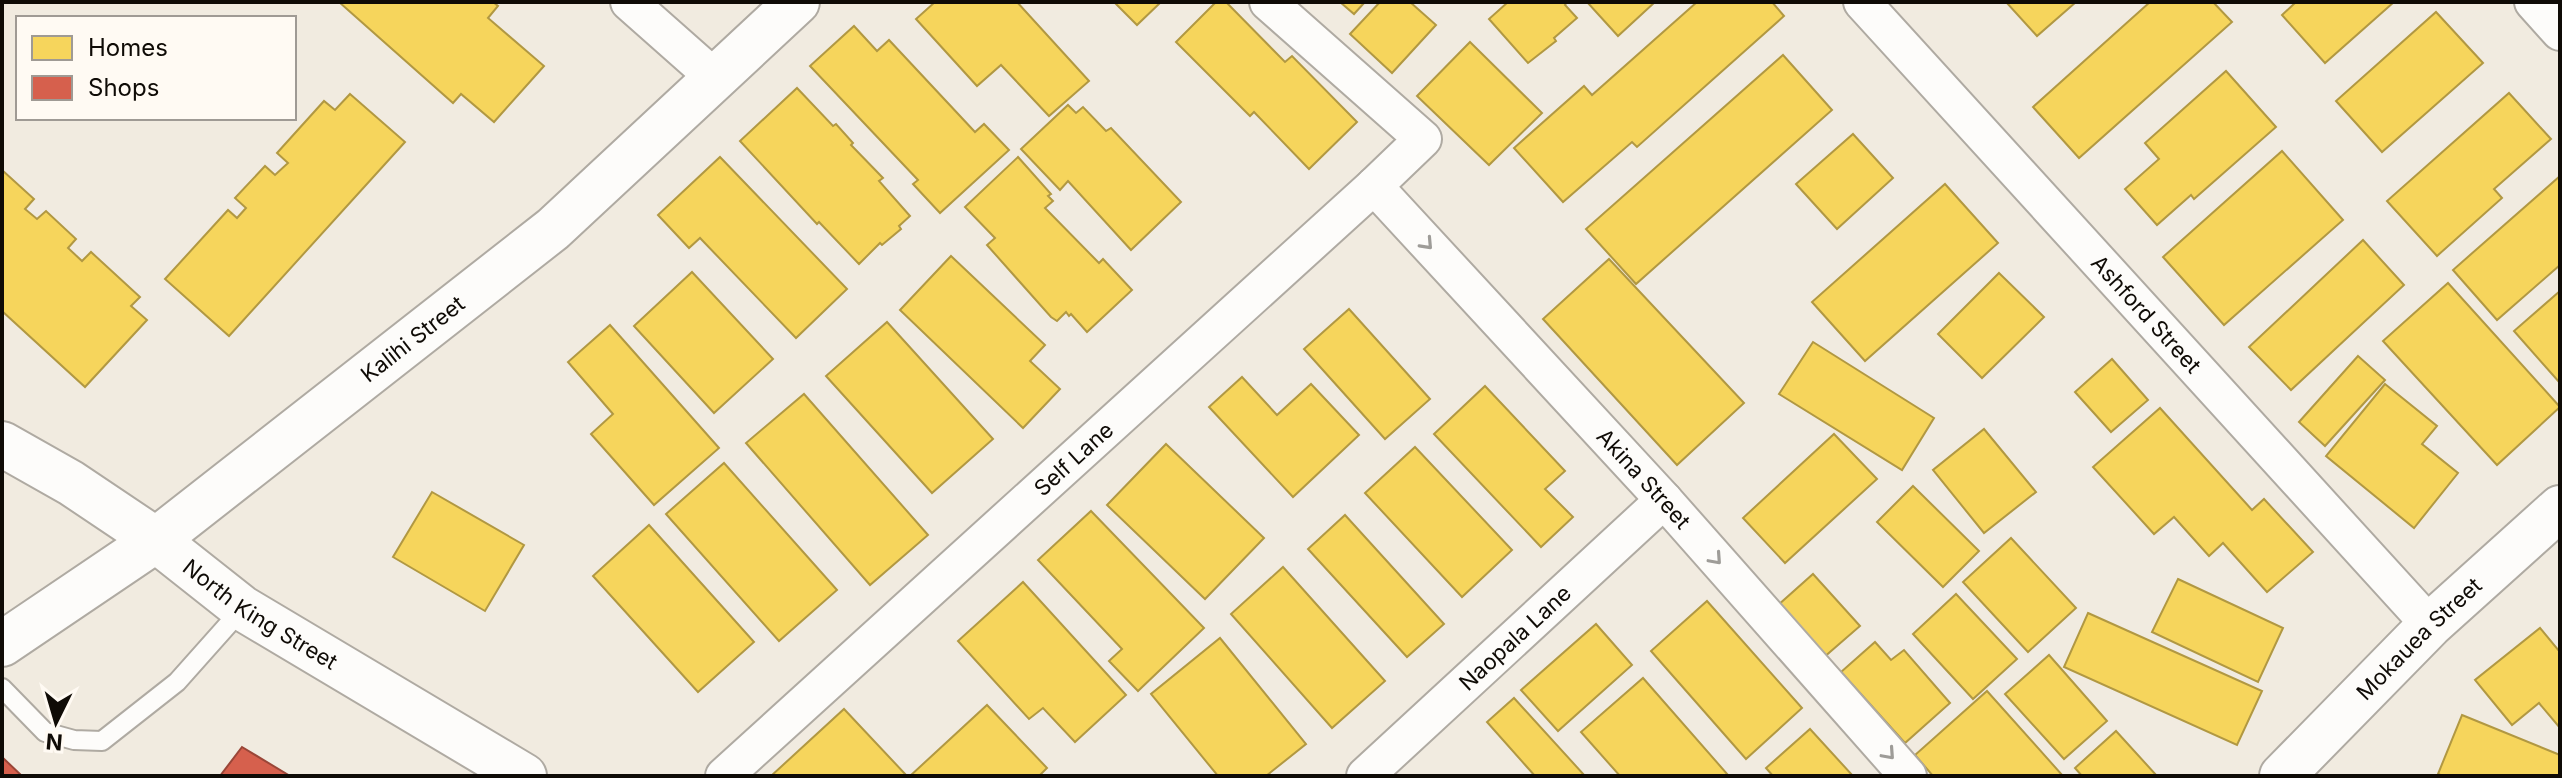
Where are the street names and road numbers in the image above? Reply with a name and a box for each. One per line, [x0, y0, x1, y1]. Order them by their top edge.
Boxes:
street label: Ashford Street [2086, 250, 2207, 378]
street label: Kalihi Street [356, 290, 470, 388]
street label: Self Lane [1029, 416, 1118, 501]
street label: Akina Street [1592, 423, 1696, 534]
street label: North King Street [178, 554, 342, 675]
street label: Mokauea Street [2351, 572, 2487, 705]
street label: Naopala Lane [1454, 580, 1576, 696]

